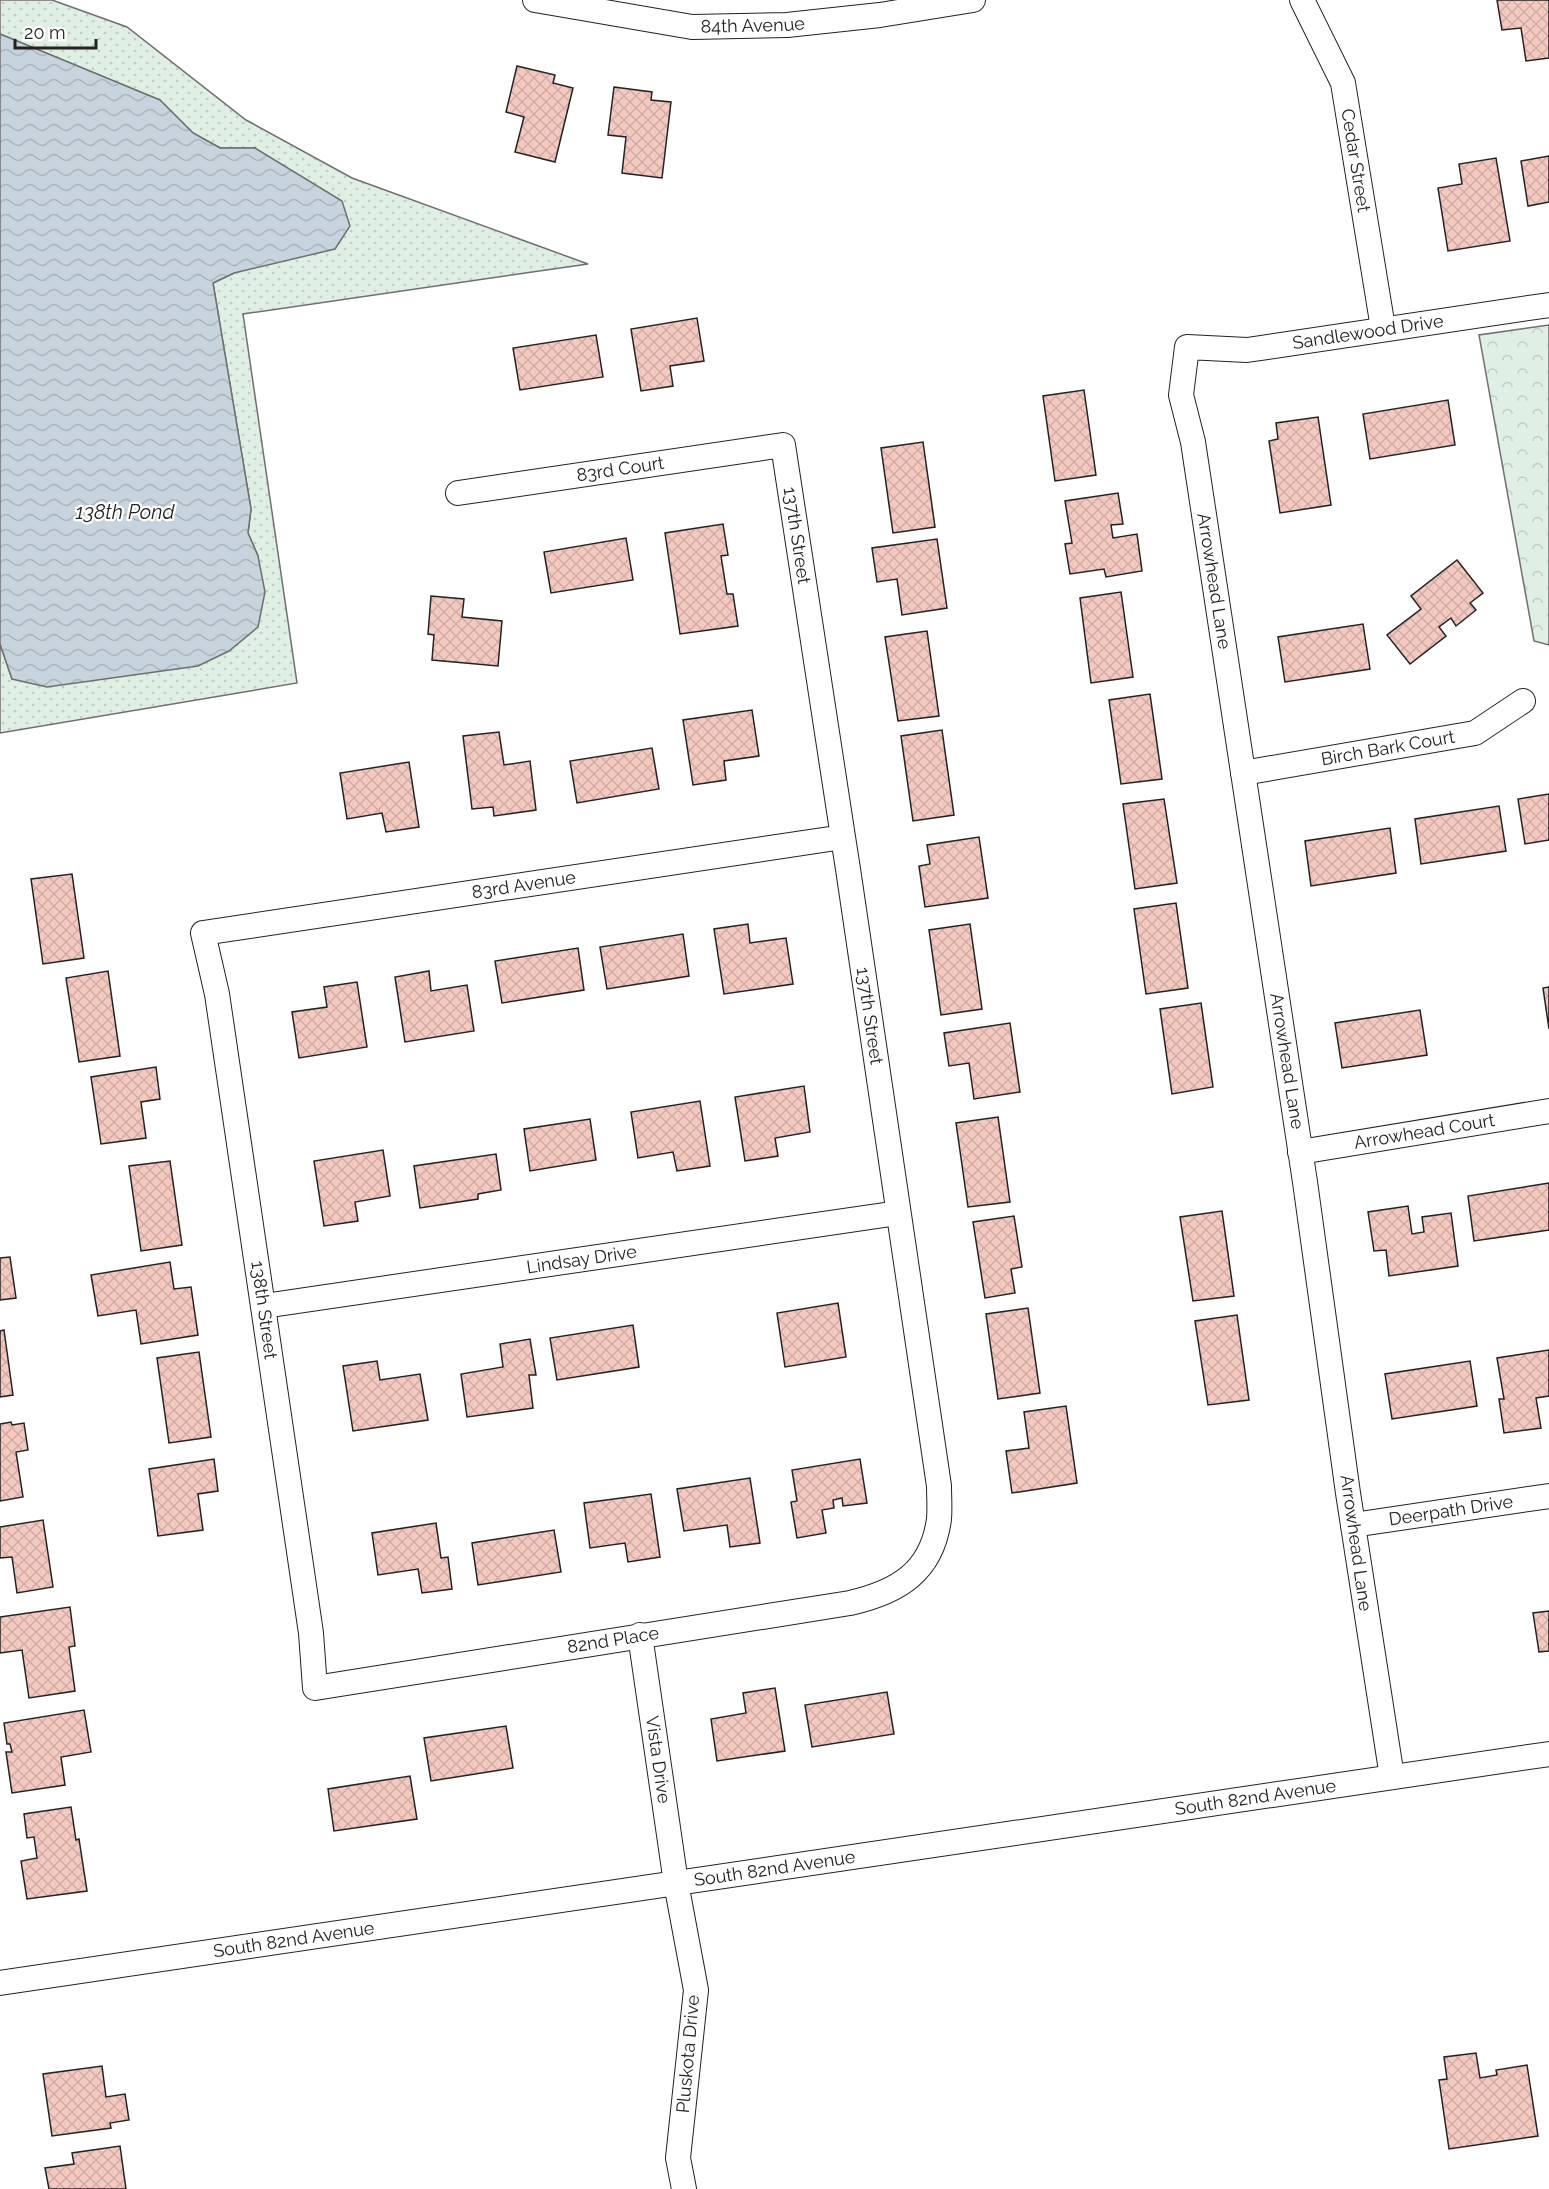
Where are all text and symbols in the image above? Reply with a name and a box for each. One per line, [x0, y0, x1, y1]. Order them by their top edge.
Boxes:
scale bar [15, 12, 96, 50]
street label: 84th Avenue [700, 12, 806, 37]
text: 20 m [24, 22, 66, 43]
street label: Cedar Street [1337, 107, 1375, 214]
street label: Sandlewood Drive [1291, 310, 1445, 353]
street label: 83rd Court [575, 452, 665, 485]
street label: 137th Street [780, 485, 815, 585]
water label: 138th Pond [76, 500, 175, 524]
street label: Arrowhead Lane [1193, 511, 1236, 651]
street label: Birch Bark Court [1319, 726, 1456, 769]
street label: 83rd Avenue [470, 866, 578, 903]
street label: 137th Street [853, 966, 888, 1066]
street label: Arrowhead Lane [1266, 991, 1309, 1131]
street label: Arrowhead Court [1352, 1109, 1496, 1153]
street label: Lindsay Drive [525, 1240, 639, 1277]
street label: 138th Street [247, 1259, 282, 1360]
street label: Arrowhead Lane [1337, 1473, 1377, 1613]
street label: Deerpath Drive [1387, 1490, 1515, 1530]
street label: 82nd Place [566, 1622, 661, 1657]
street label: Vista Drive [642, 1714, 675, 1805]
street label: South 82nd Avenue [1173, 1775, 1338, 1819]
street label: South 82nd Avenue [693, 1846, 857, 1890]
street label: South 82nd Avenue [212, 1917, 376, 1961]
street label: Pluskota Drive [672, 1994, 703, 2114]

